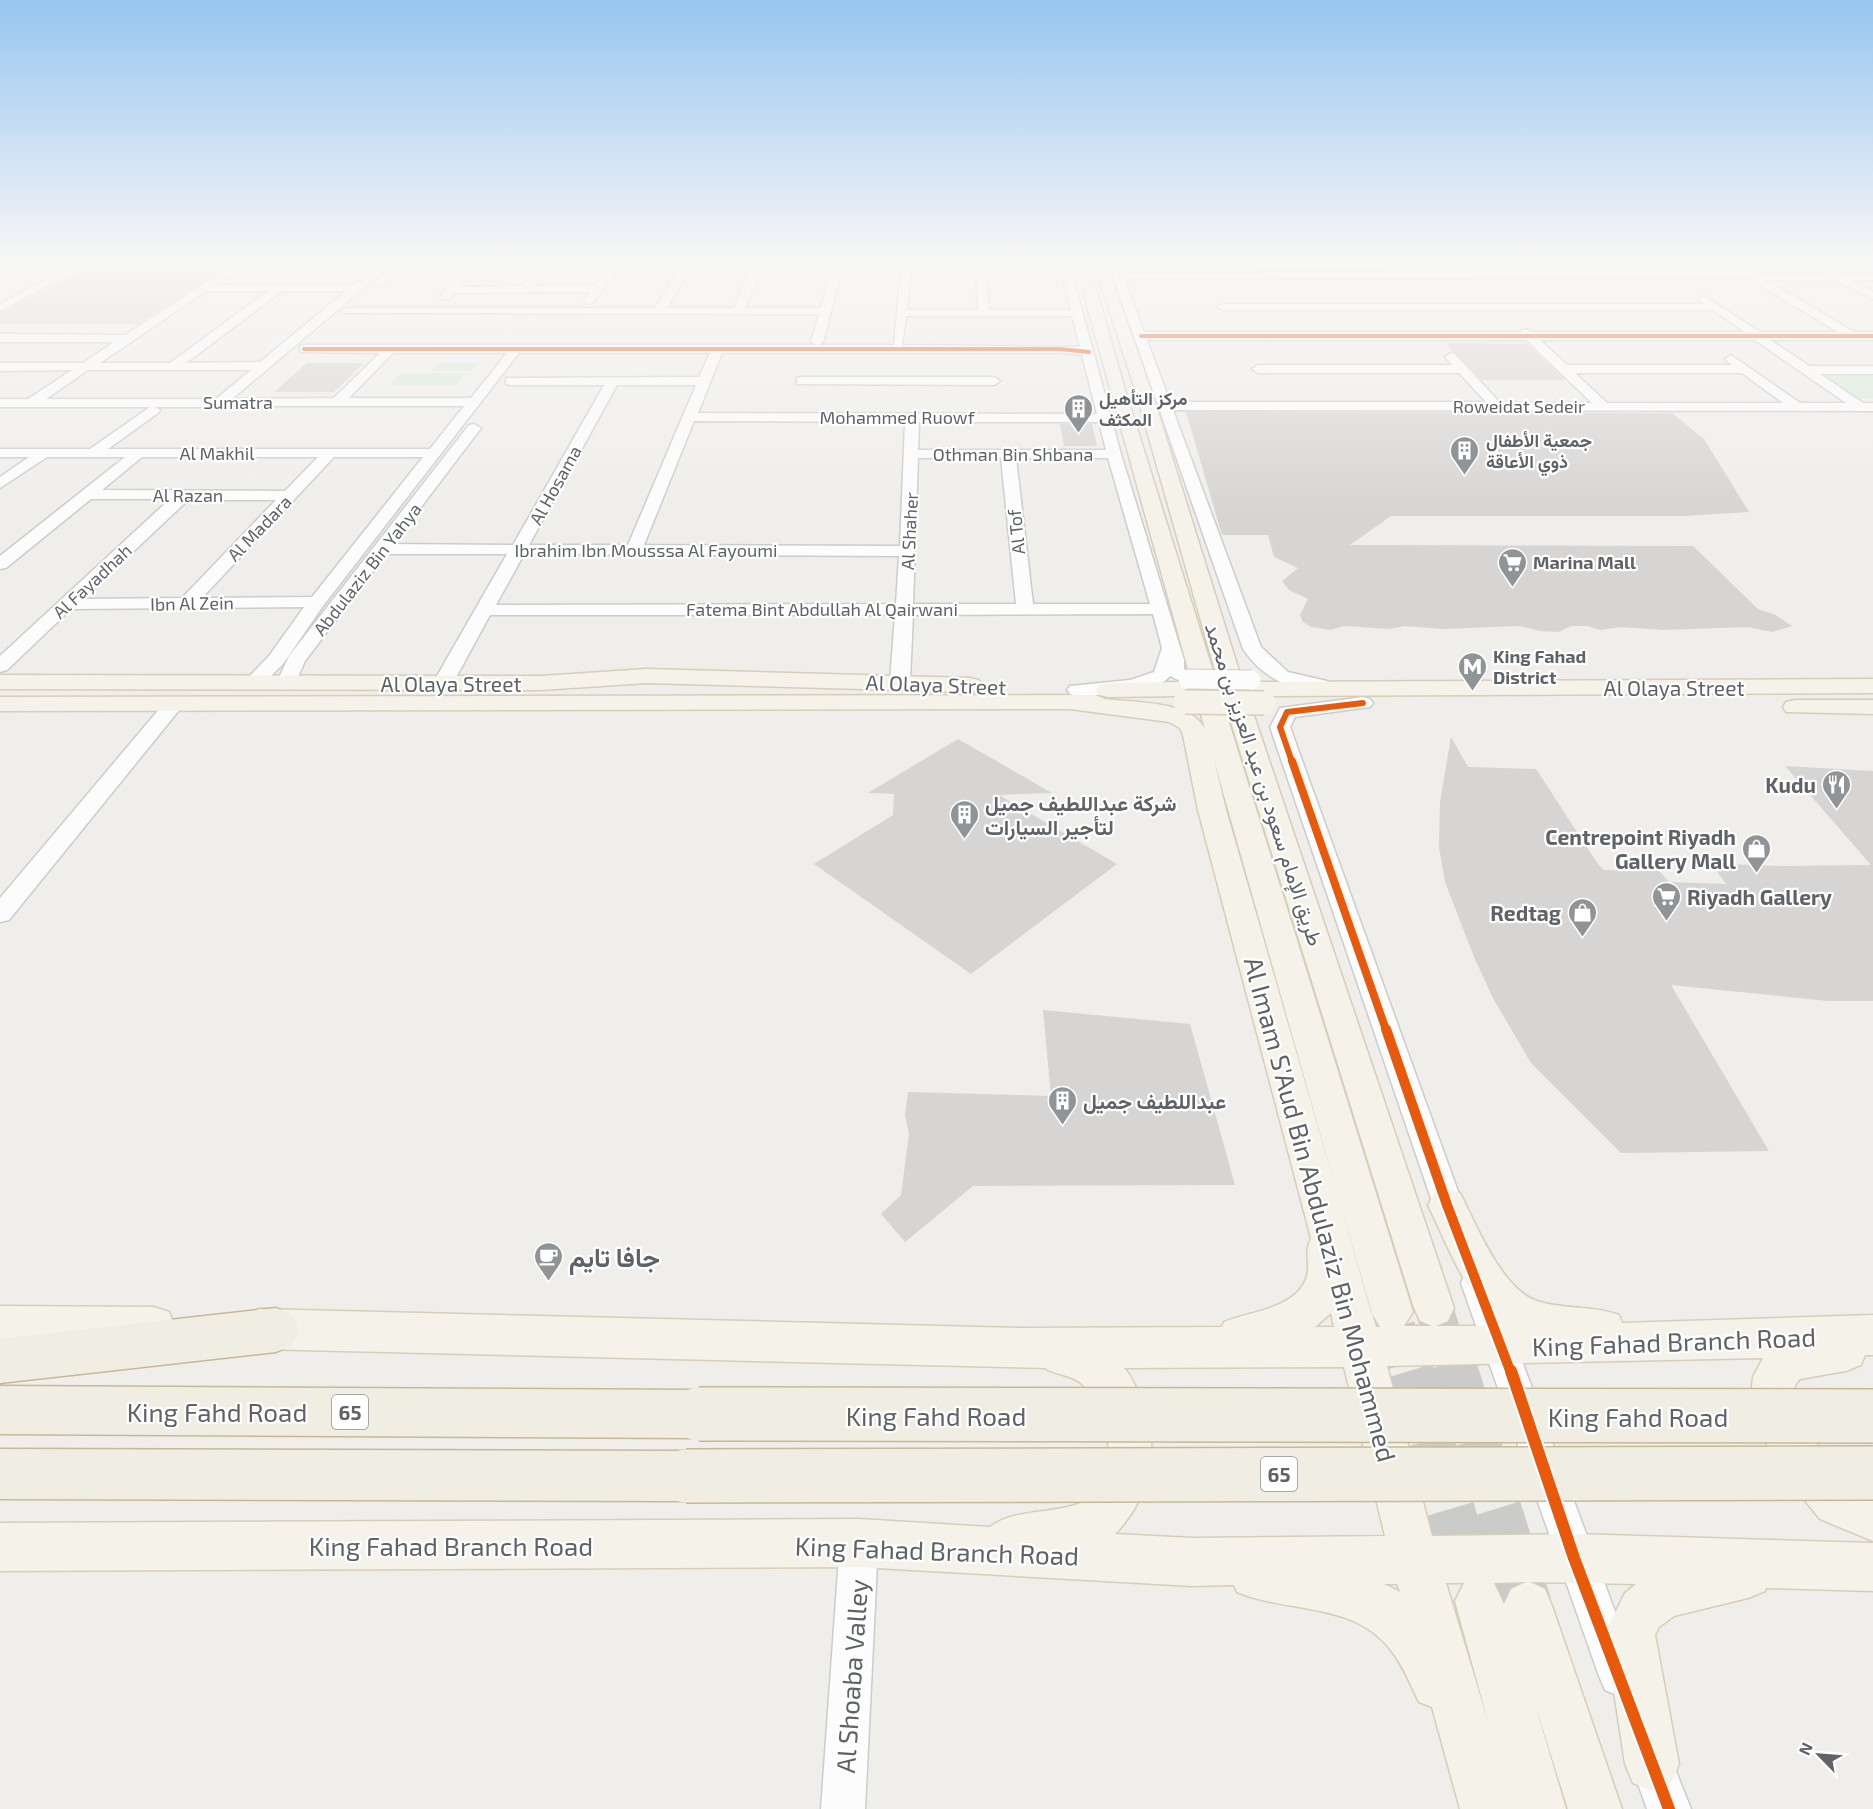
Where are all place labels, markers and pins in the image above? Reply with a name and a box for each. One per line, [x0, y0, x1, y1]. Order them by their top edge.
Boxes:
place label: مركز التأهيل المكثف [1099, 387, 1188, 430]
building icon: مركز التأهيل المكثف [1062, 392, 1094, 434]
place label: جمعية الأطفال ذوي الأعاقة [1486, 429, 1592, 477]
building icon: جمعية الأطفال ذوي الأعاقة [1449, 434, 1481, 476]
supermarket icon: Marina Mall [1496, 546, 1528, 588]
place label: Marina Mall [1533, 551, 1636, 573]
place label: King Fahad District [1493, 645, 1586, 688]
metro station icon: King Fahad District [1456, 650, 1488, 692]
restaurant icon: Kudu [1821, 768, 1853, 810]
place label: Kudu [1765, 772, 1816, 797]
place label: شركة عبداللطيف جميل لتأجير السيارات [985, 790, 1177, 841]
building icon: شركة عبداللطيف جميل لتأجير السيارات [948, 798, 980, 840]
place label: Centrepoint Riyadh Gallery Mall [1545, 824, 1736, 874]
shop icon: Centrepoint Riyadh Gallery Mall [1741, 832, 1773, 874]
supermarket icon: Riyadh Gallery [1650, 880, 1682, 922]
place label: Riyadh Gallery [1687, 884, 1832, 910]
shop icon: Redtag [1566, 896, 1598, 938]
place label: Redtag [1490, 900, 1561, 925]
building icon: عبداللطيف جميل [1046, 1084, 1078, 1126]
place label: عبداللطيف جميل [1083, 1088, 1226, 1114]
cafe icon: جافا تايم [532, 1240, 564, 1282]
place label: جافا تايم [569, 1241, 660, 1275]

